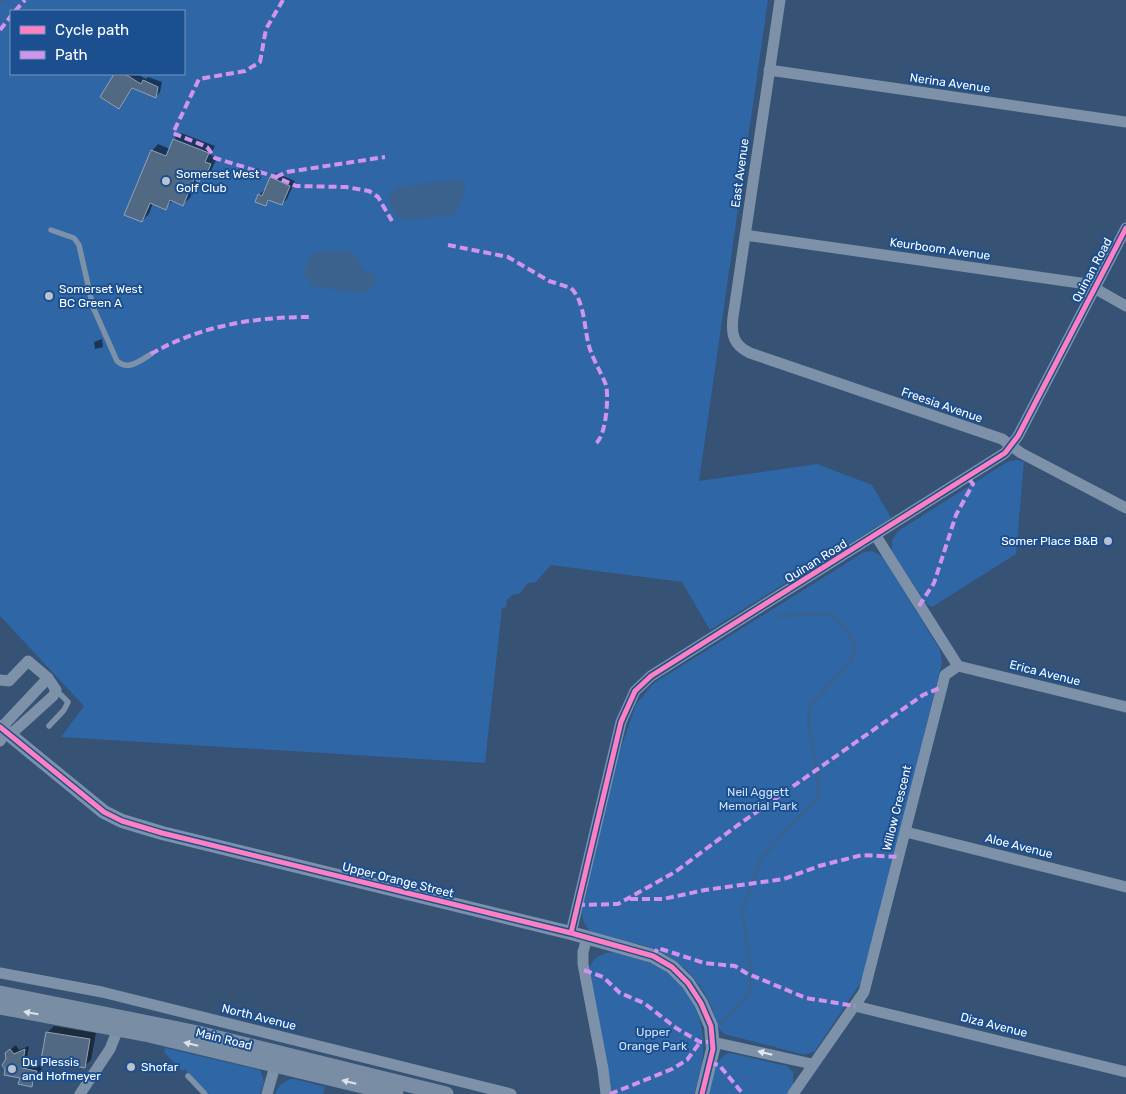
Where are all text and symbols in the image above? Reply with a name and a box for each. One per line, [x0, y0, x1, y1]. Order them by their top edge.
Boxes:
legend [10, 10, 185, 75]
text: Cycle path [55, 21, 129, 39]
text: Path [55, 46, 88, 64]
street label: Nerina Avenue [909, 70, 991, 96]
street label: East Avenue [728, 137, 752, 208]
place label: Somerset West Golf Club [176, 167, 260, 195]
marker: Somerset West Golf Club [160, 175, 172, 187]
street label: Keurboom Avenue [889, 235, 992, 263]
street label: Quinan Road [1069, 235, 1115, 305]
place label: Somerset West BC Green A [59, 282, 143, 310]
marker: Somerset West BC Green A [43, 290, 55, 302]
street label: Freesia Avenue [900, 385, 985, 426]
place label: Somer Place B&B [1001, 534, 1098, 548]
marker: Somer Place B&B [1102, 535, 1114, 547]
street label: Quinan Road [782, 536, 850, 586]
street label: Erica Avenue [1008, 657, 1082, 689]
street label: Willow Crescent [880, 763, 914, 852]
park label: Neil Aggett Memorial Park [719, 785, 798, 813]
street label: Aloe Avenue [984, 831, 1055, 861]
street label: Upper Orange Street [341, 859, 456, 901]
street label: North Avenue [220, 1001, 298, 1033]
one-way arrow [24, 1009, 39, 1017]
street label: Diza Avenue [959, 1010, 1029, 1040]
street label: Main Road [194, 1025, 254, 1053]
park label: Upper Orange Park [619, 1025, 688, 1053]
one-way arrow [183, 1040, 198, 1048]
one-way arrow [757, 1049, 772, 1057]
place label: Du Plessis and Hofmeyer [22, 1055, 101, 1083]
place label: Shofar [141, 1060, 179, 1074]
marker: Shofar [125, 1061, 137, 1073]
marker: Du Plessis and Hofmeyer [6, 1063, 18, 1075]
one-way arrow [341, 1078, 356, 1086]

